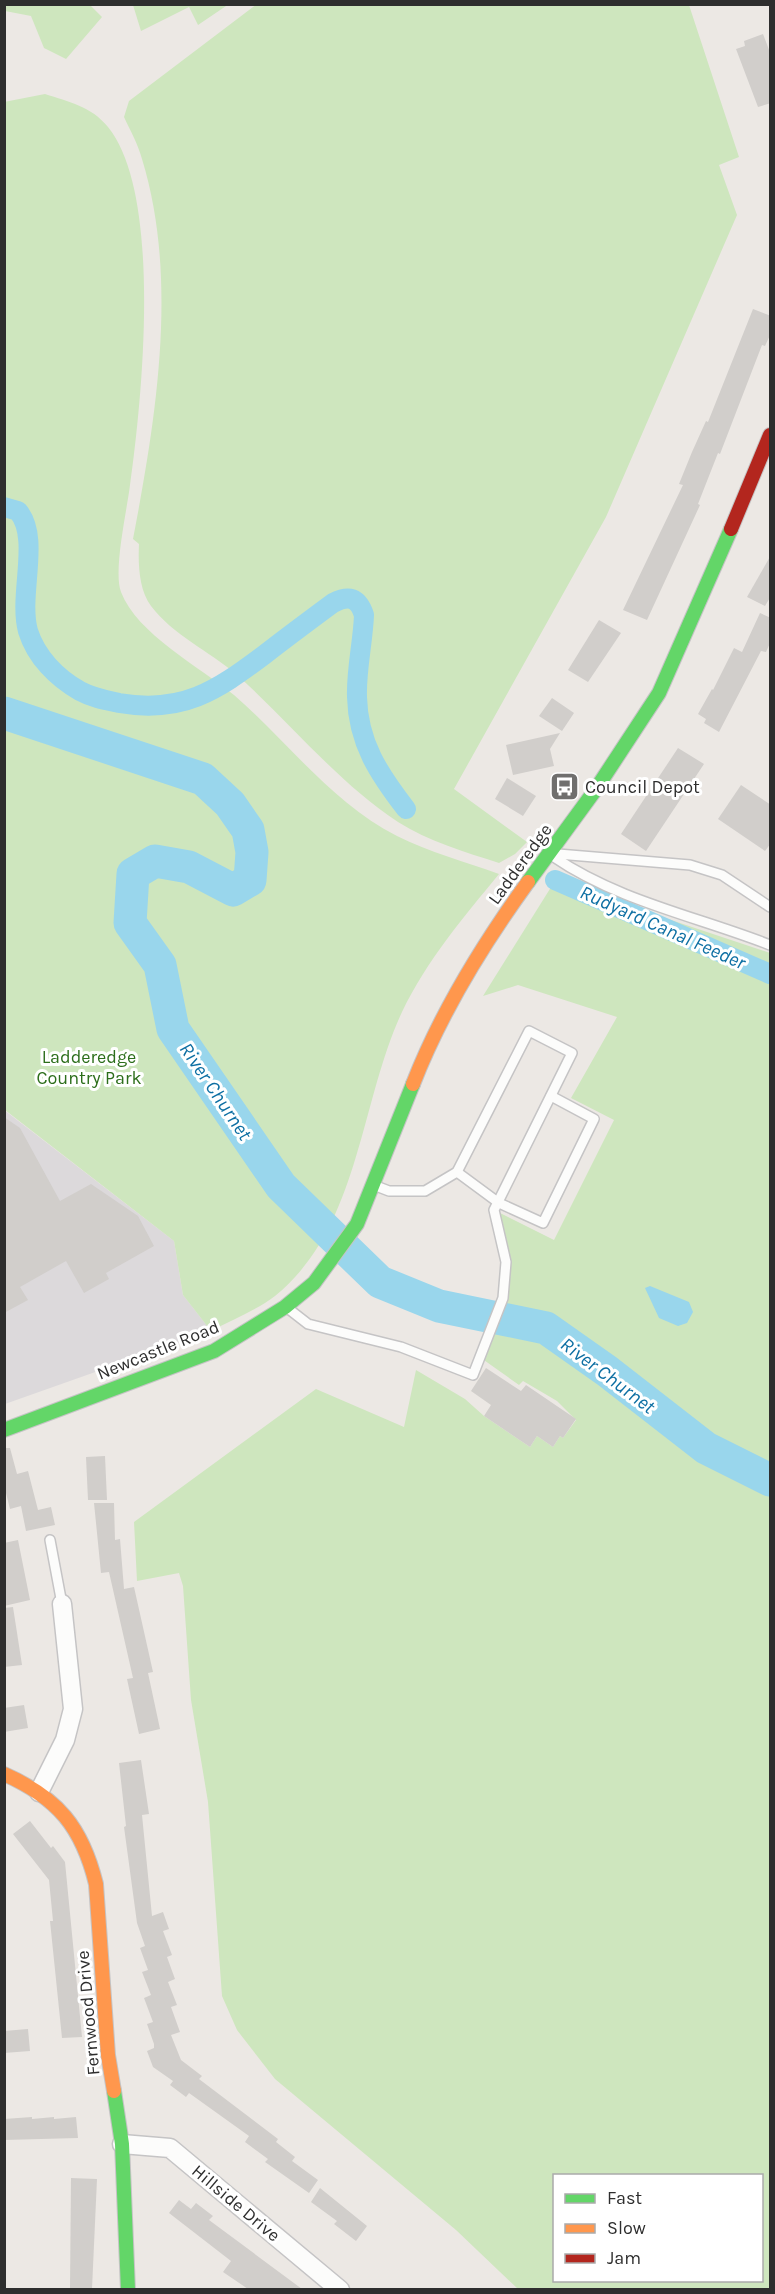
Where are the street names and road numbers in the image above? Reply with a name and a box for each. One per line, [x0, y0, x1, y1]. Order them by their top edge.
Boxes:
street label: Ladderedge [483, 819, 557, 909]
street label: Newcastle Road [94, 1315, 222, 1385]
street label: Fernwood Drive [72, 1950, 104, 2076]
street label: Hillside Drive [187, 2160, 285, 2246]

